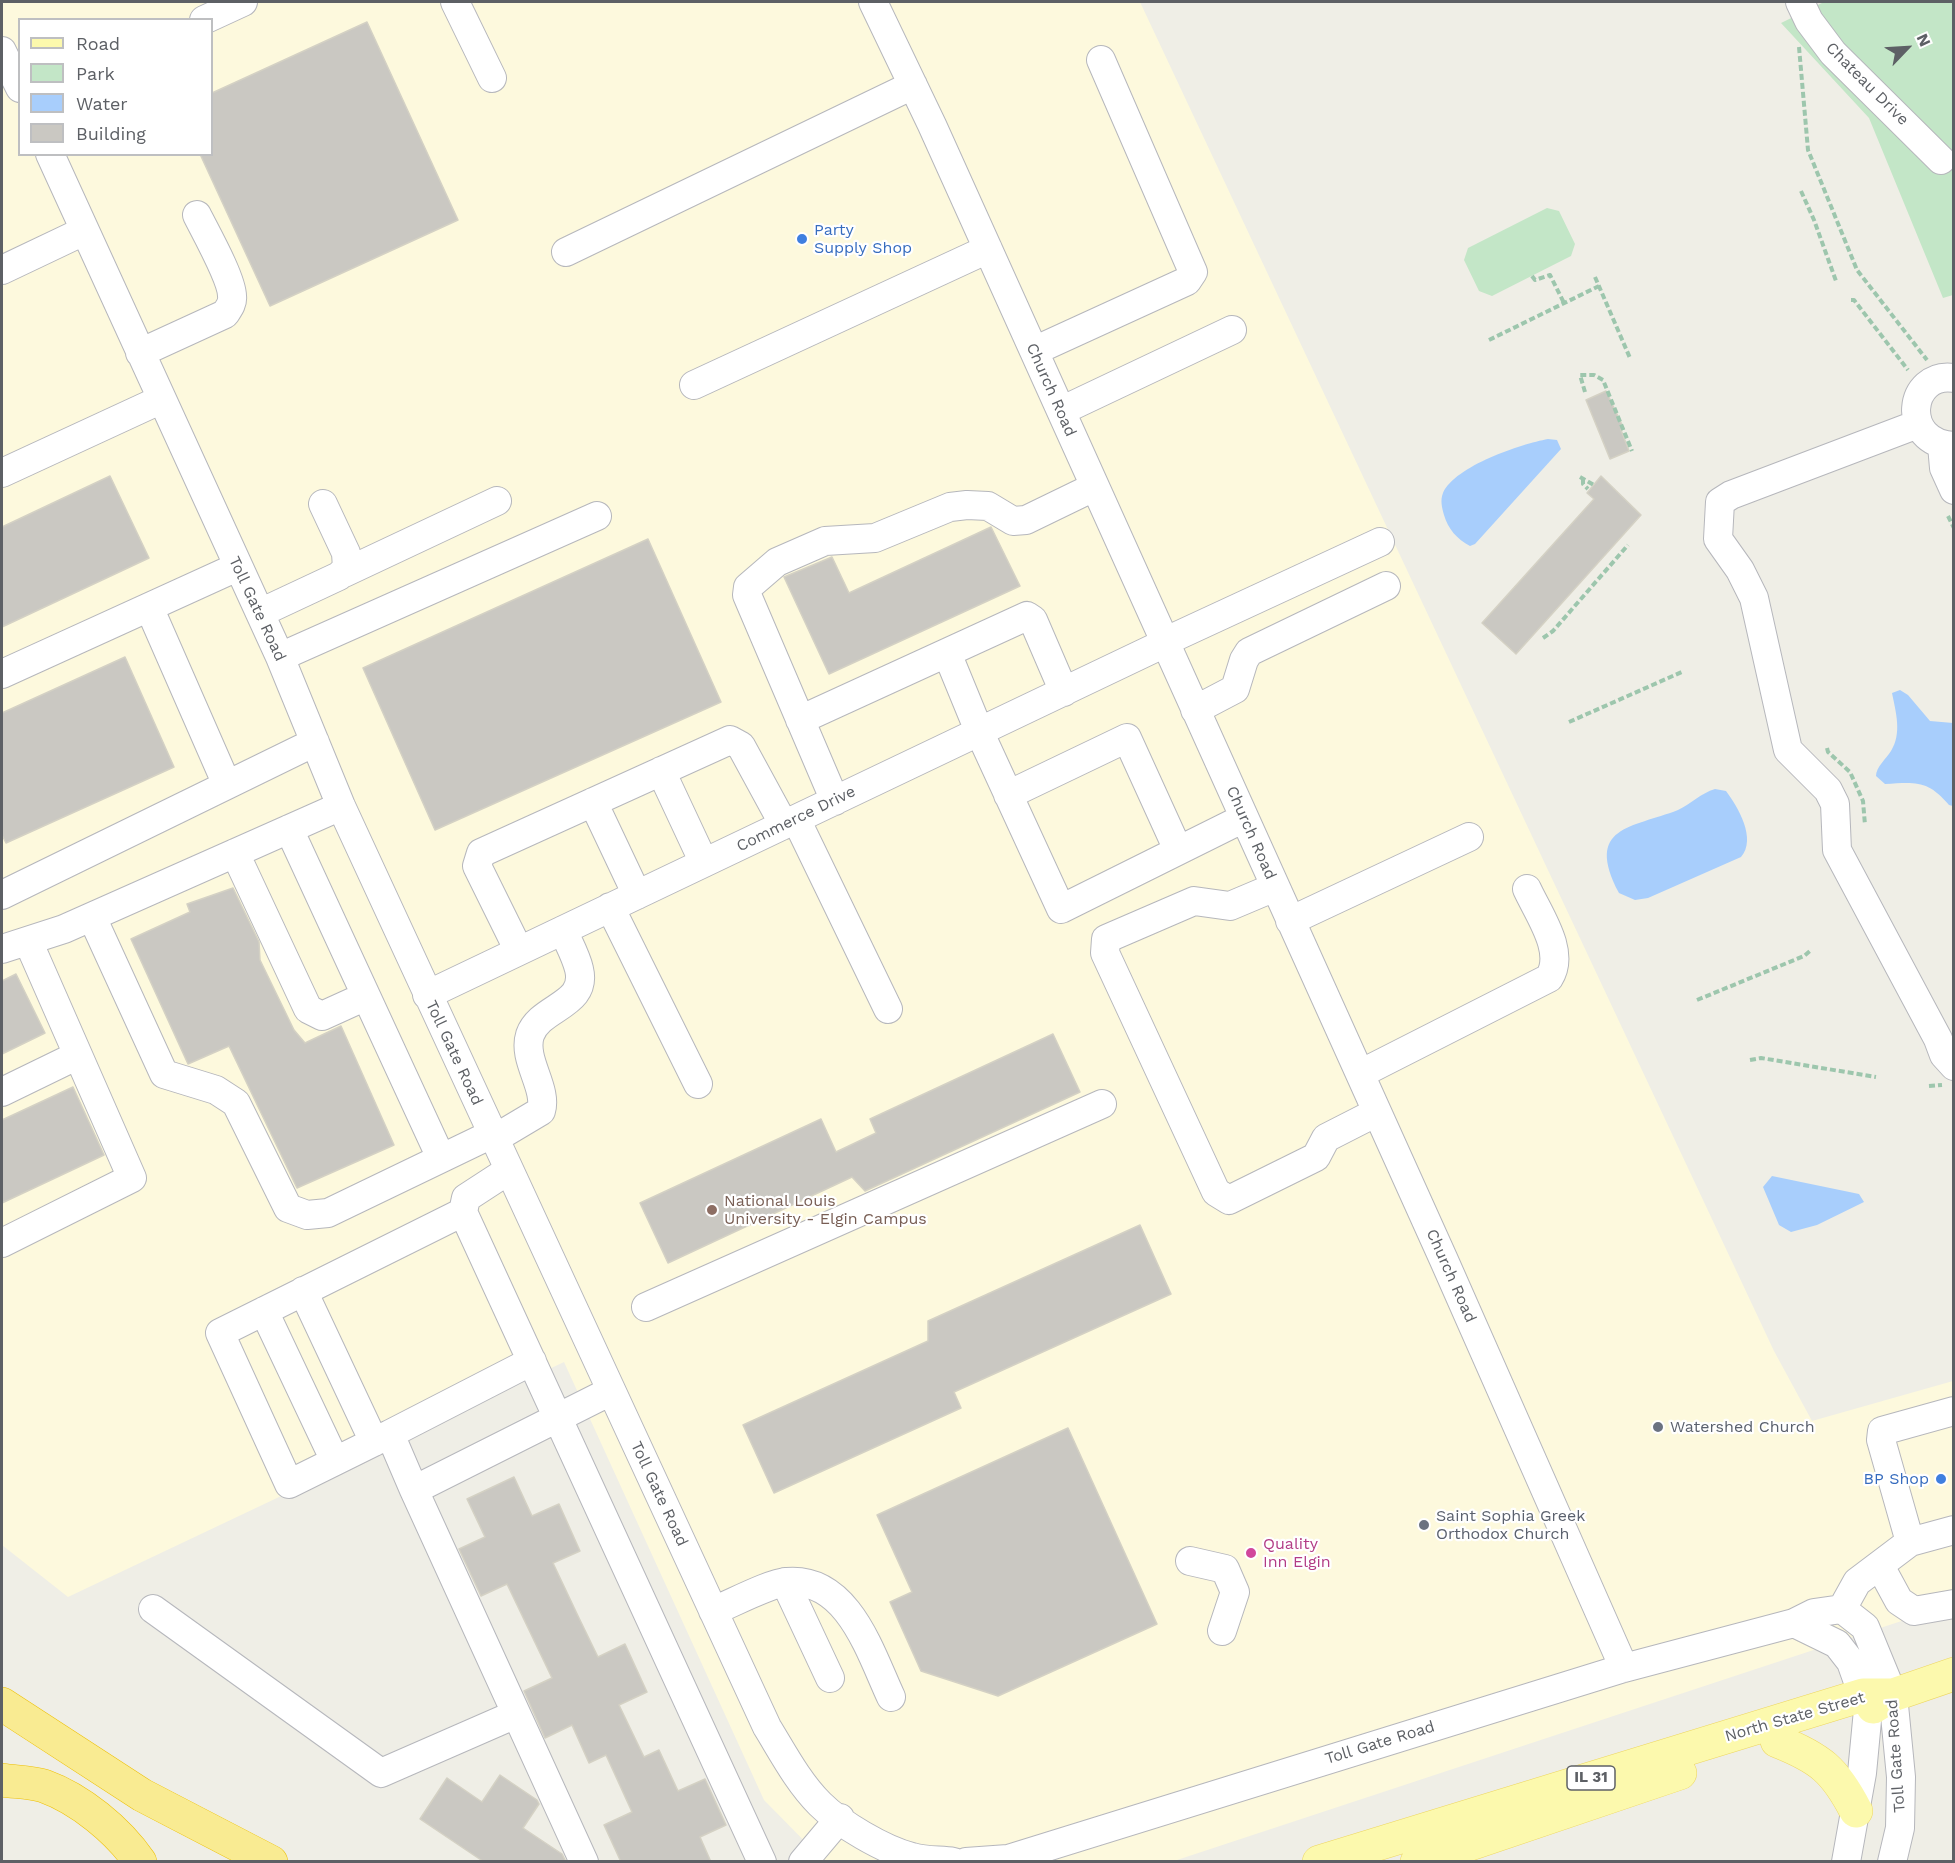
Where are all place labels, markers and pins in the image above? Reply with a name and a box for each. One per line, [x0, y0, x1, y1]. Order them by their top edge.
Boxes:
place label: Party Supply Shop [814, 220, 912, 258]
marker: Party Supply Shop [795, 232, 809, 246]
place label: National Louis University - Elgin Campus [724, 1191, 927, 1229]
marker: National Louis University - Elgin Campus [705, 1203, 719, 1217]
place label: Watershed Church [1670, 1417, 1815, 1437]
marker: Watershed Church [1651, 1420, 1665, 1434]
place label: BP Shop [1864, 1469, 1929, 1489]
marker: BP Shop [1934, 1472, 1948, 1486]
place label: Saint Sophia Greek Orthodox Church [1436, 1506, 1585, 1544]
marker: Saint Sophia Greek Orthodox Church [1417, 1518, 1431, 1532]
place label: Quality Inn Elgin [1263, 1534, 1331, 1572]
marker: Quality Inn Elgin [1244, 1546, 1258, 1560]

